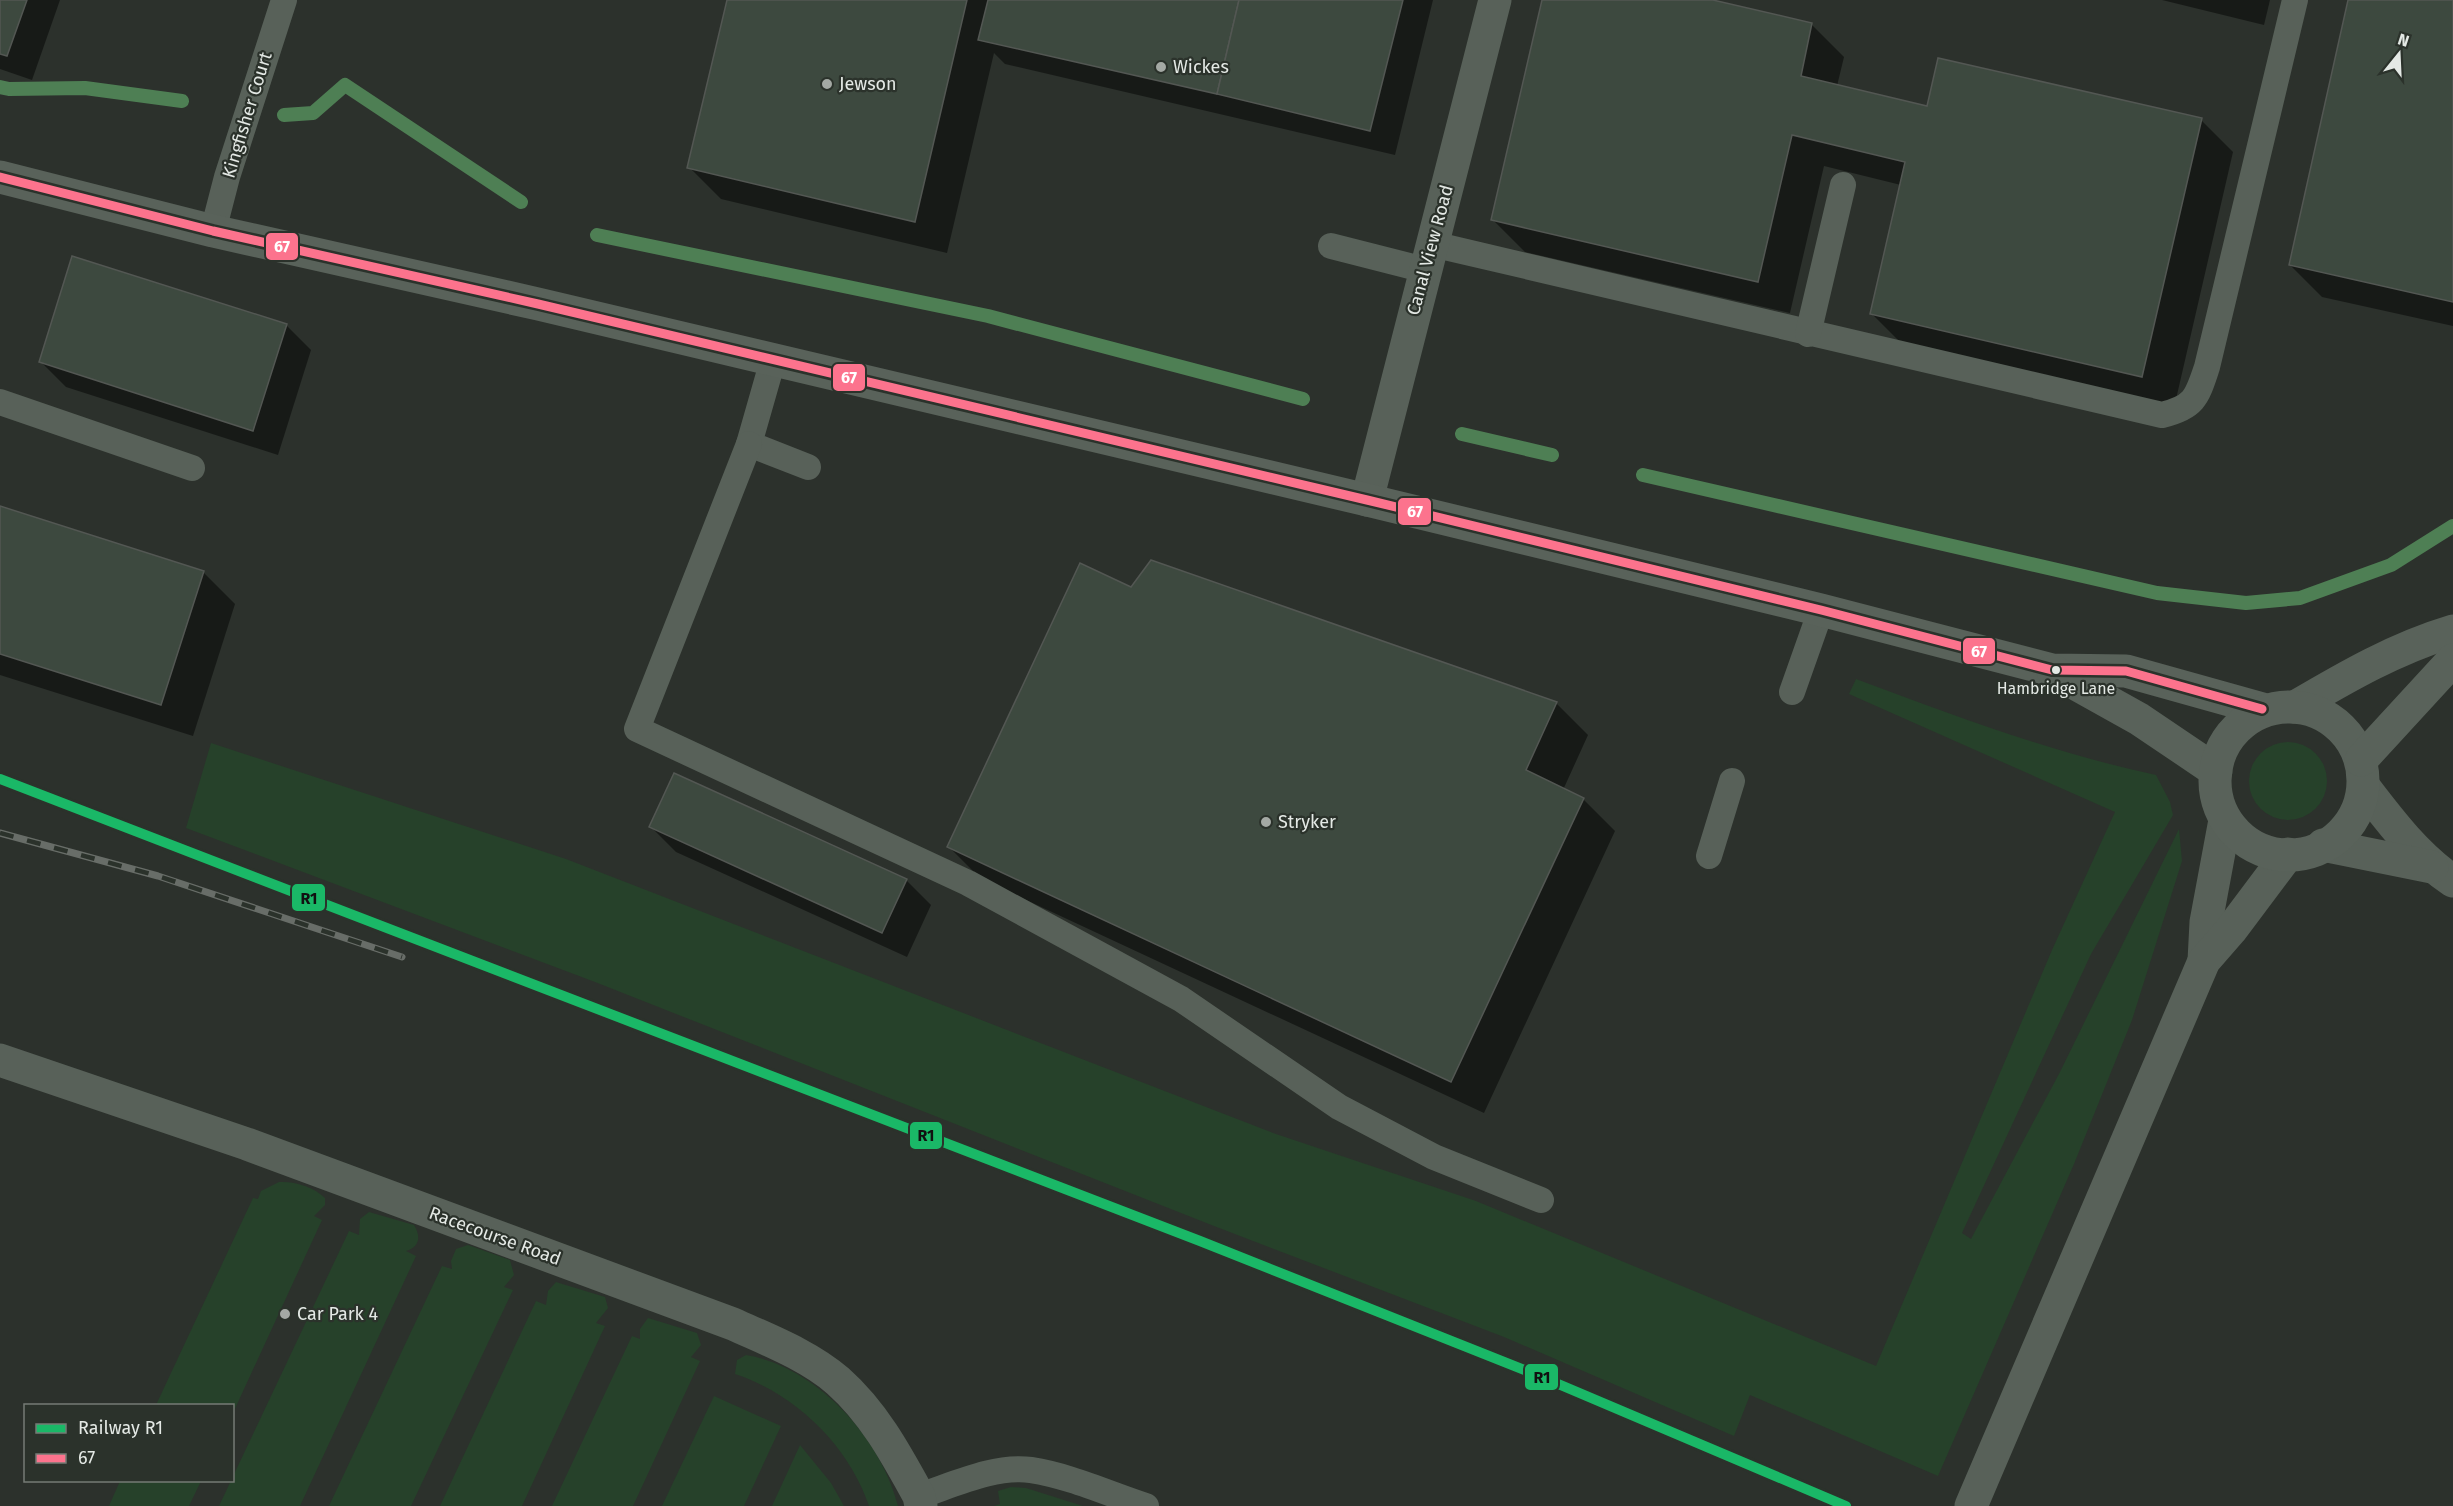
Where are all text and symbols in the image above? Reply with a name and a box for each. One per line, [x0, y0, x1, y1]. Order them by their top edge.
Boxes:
north arrow [2369, 24, 2429, 84]
text: N [2396, 30, 2411, 51]
street label: Kingfisher Court [217, 49, 277, 181]
place label: Wickes [1173, 56, 1229, 78]
marker: Wickes [1154, 60, 1168, 74]
place label: Jewson [839, 73, 897, 95]
marker: Jewson [820, 77, 834, 91]
street label: Canal View Road [1402, 182, 1458, 318]
line badge: 67 [265, 232, 299, 261]
text: 67 [274, 237, 291, 256]
line badge: 67 [832, 363, 866, 392]
text: 67 [841, 368, 858, 387]
line badge: 67 [1397, 497, 1432, 526]
text: 67 [1407, 502, 1424, 521]
line badge: 67 [1962, 637, 1996, 665]
text: 67 [1971, 642, 1988, 661]
marker: Hambridge Lane [2050, 664, 2062, 676]
place label: Hambridge Lane [1997, 679, 2115, 698]
place label: Stryker [1278, 811, 1336, 833]
marker: Stryker [1259, 815, 1273, 829]
line badge: R1 [291, 883, 326, 912]
text: R1 [300, 889, 318, 908]
line badge: R1 [909, 1121, 943, 1150]
text: R1 [917, 1126, 935, 1145]
street label: Racecourse Road [426, 1202, 564, 1270]
place label: Car Park 4 [297, 1303, 379, 1325]
marker: Car Park 4 [278, 1307, 292, 1321]
line badge: R1 [1524, 1363, 1559, 1391]
text: R1 [1533, 1368, 1551, 1387]
legend [24, 1404, 234, 1482]
text: Railway R1 [78, 1417, 163, 1439]
text: 67 [78, 1447, 95, 1469]

